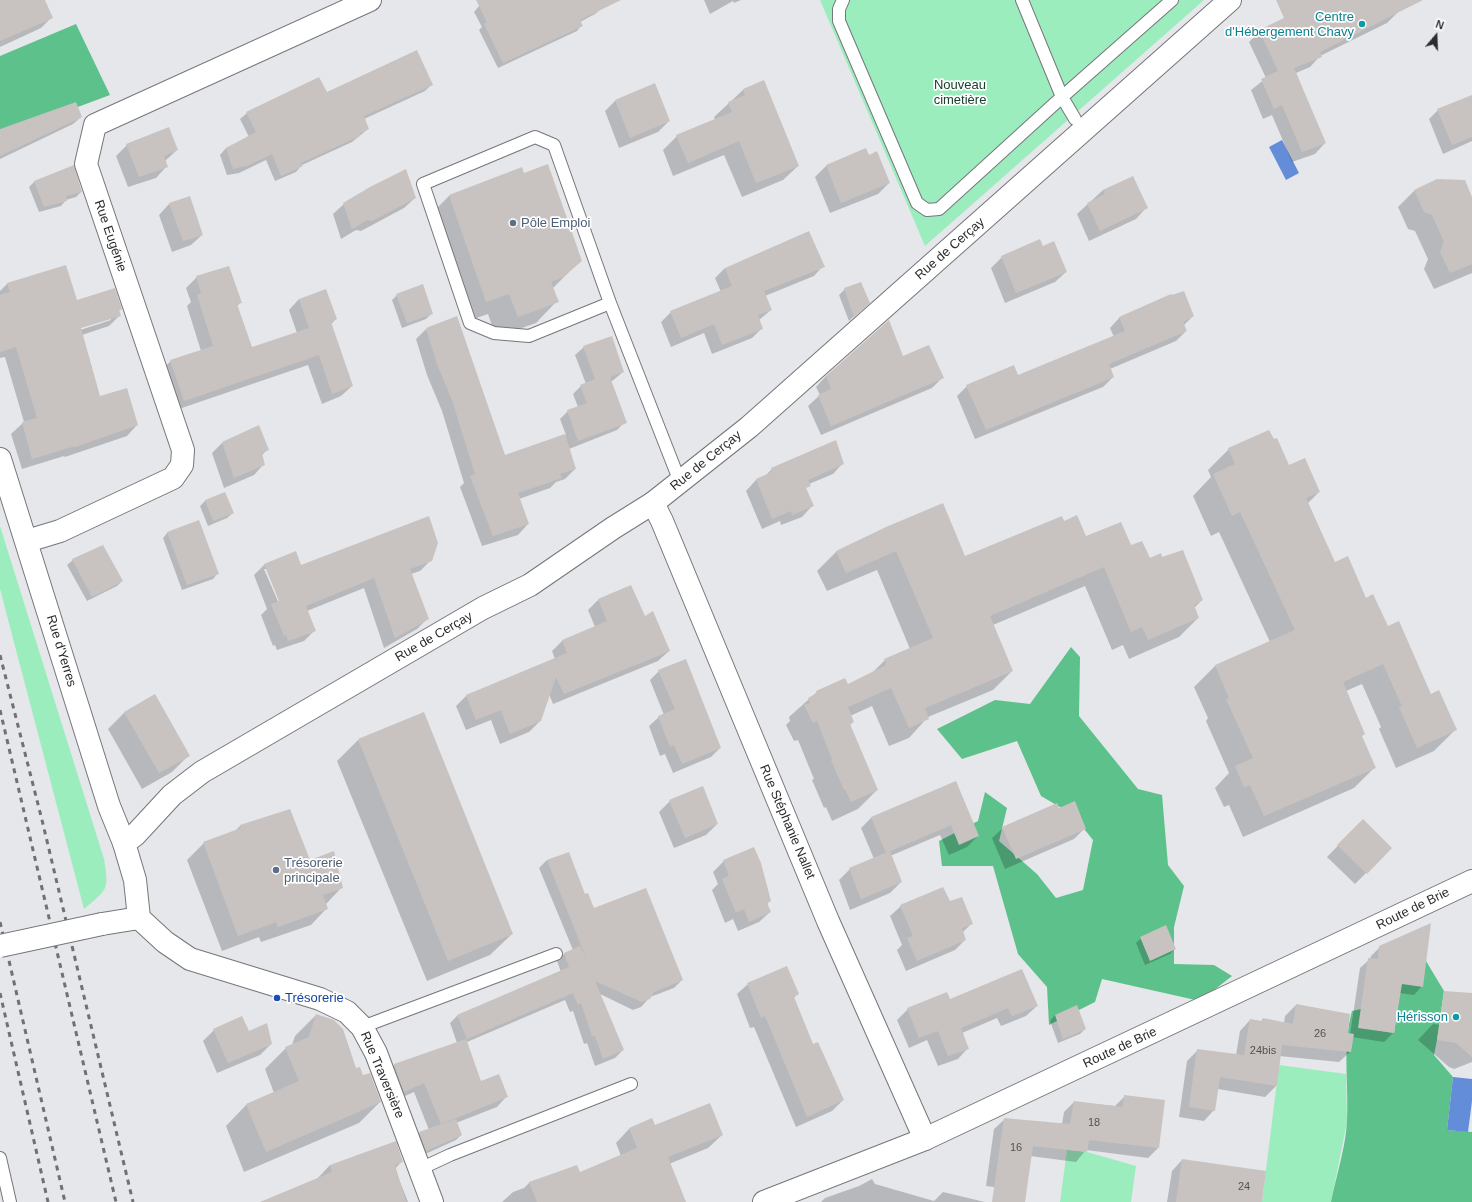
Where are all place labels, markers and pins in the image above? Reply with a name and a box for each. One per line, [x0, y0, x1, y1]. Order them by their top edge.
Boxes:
place label: Centre d'Hébergement Chavy [1225, 9, 1354, 40]
marker: Centre d'Hébergement Chavy [1357, 19, 1367, 29]
place label: Pôle Emploi [521, 215, 590, 231]
marker: Pôle Emploi [508, 218, 518, 228]
place label: Trésorerie principale [284, 855, 343, 886]
marker: Trésorerie principale [271, 865, 281, 875]
place label: Trésorerie [285, 990, 344, 1006]
marker: Trésorerie [272, 993, 282, 1003]
place label: Hérisson [1397, 1009, 1448, 1025]
marker: Hérisson [1451, 1012, 1461, 1022]

